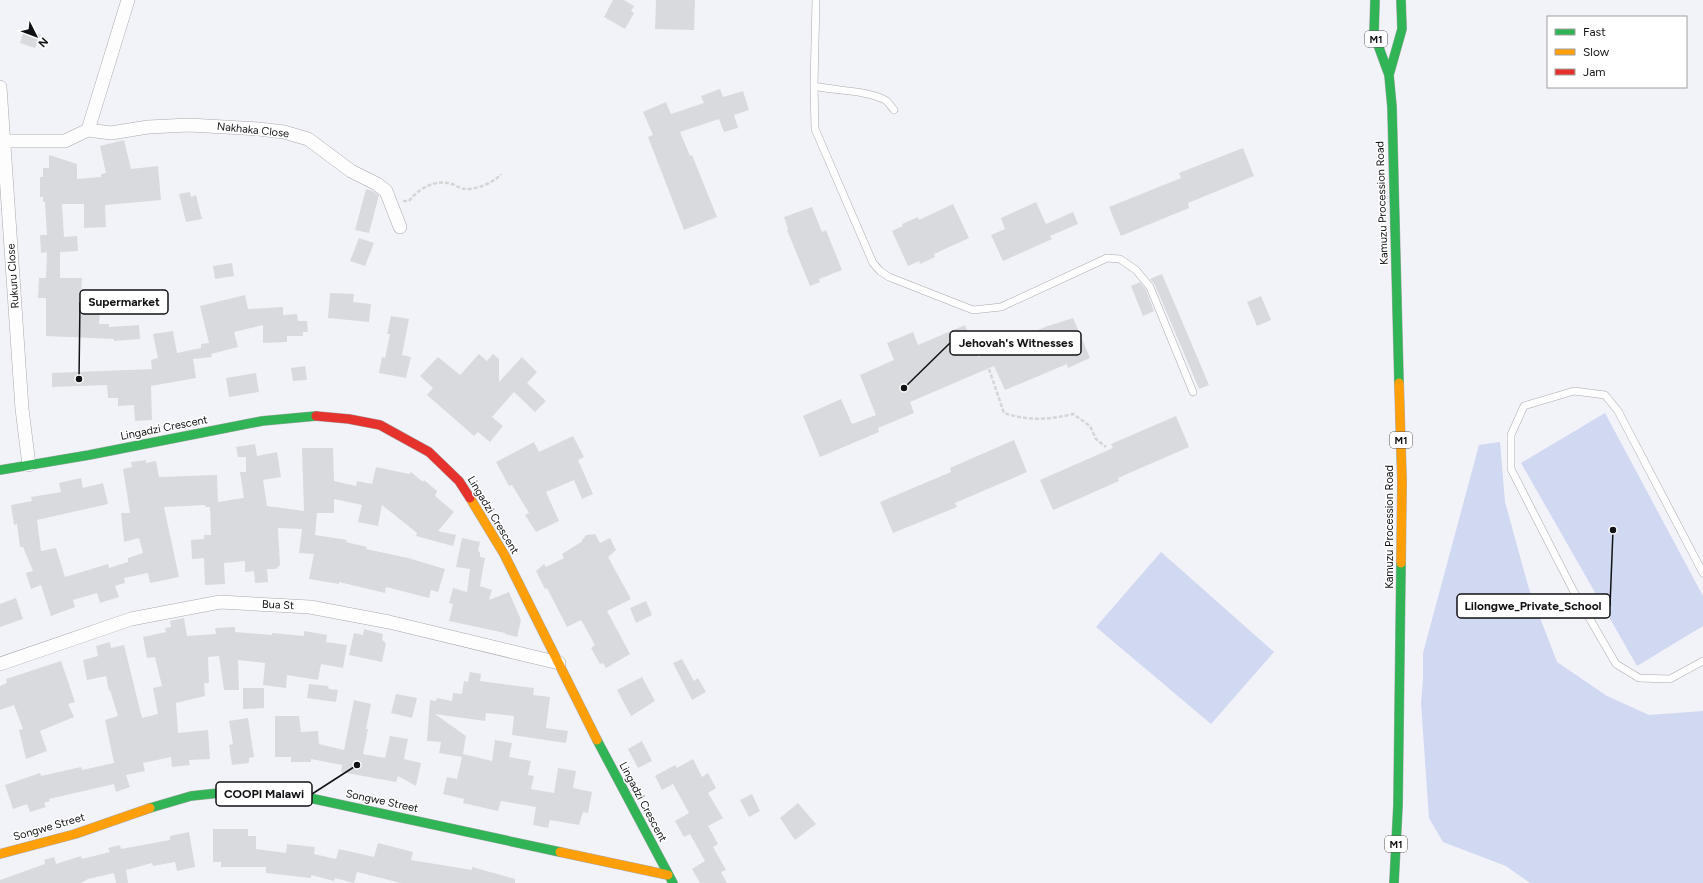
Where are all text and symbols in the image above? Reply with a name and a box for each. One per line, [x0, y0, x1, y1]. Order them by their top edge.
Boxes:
north arrow [16, 16, 56, 56]
legend [1547, 16, 1687, 88]
text: Fast [1583, 25, 1606, 39]
road number: M1 [1365, 31, 1387, 47]
text: N [35, 35, 51, 50]
text: Slow [1583, 45, 1610, 59]
text: Jam [1583, 65, 1606, 79]
street label: Nakhaka Close [216, 120, 290, 140]
street label: Kamuzu Procession Road [1373, 141, 1391, 265]
street label: Rukuru Close [4, 243, 22, 309]
callout: Supermarket [80, 290, 168, 314]
text: Supermarket [88, 295, 160, 309]
callout: Jehovah's Witnesses [950, 331, 1081, 355]
text: Jehovah's Witnesses [959, 336, 1074, 350]
street label: Lingadzi Crescent [119, 413, 209, 443]
road number: M1 [1390, 432, 1412, 448]
street label: Kamuzu Procession Road [1383, 465, 1396, 589]
street label: Lingadzi Crescent [465, 474, 521, 556]
callout: Lilongwe_Private_School [1457, 594, 1610, 618]
street label: Bua St [262, 598, 294, 612]
text: Lilongwe_Private_School [1464, 599, 1602, 613]
street label: Lingadzi Crescent [616, 760, 670, 844]
callout: COOPI Malawi [216, 782, 312, 806]
text: COOPI Malawi [224, 787, 304, 801]
street label: Songwe Street [345, 787, 419, 815]
street label: Songwe Street [12, 811, 86, 843]
road number: M1 [1385, 836, 1407, 852]

